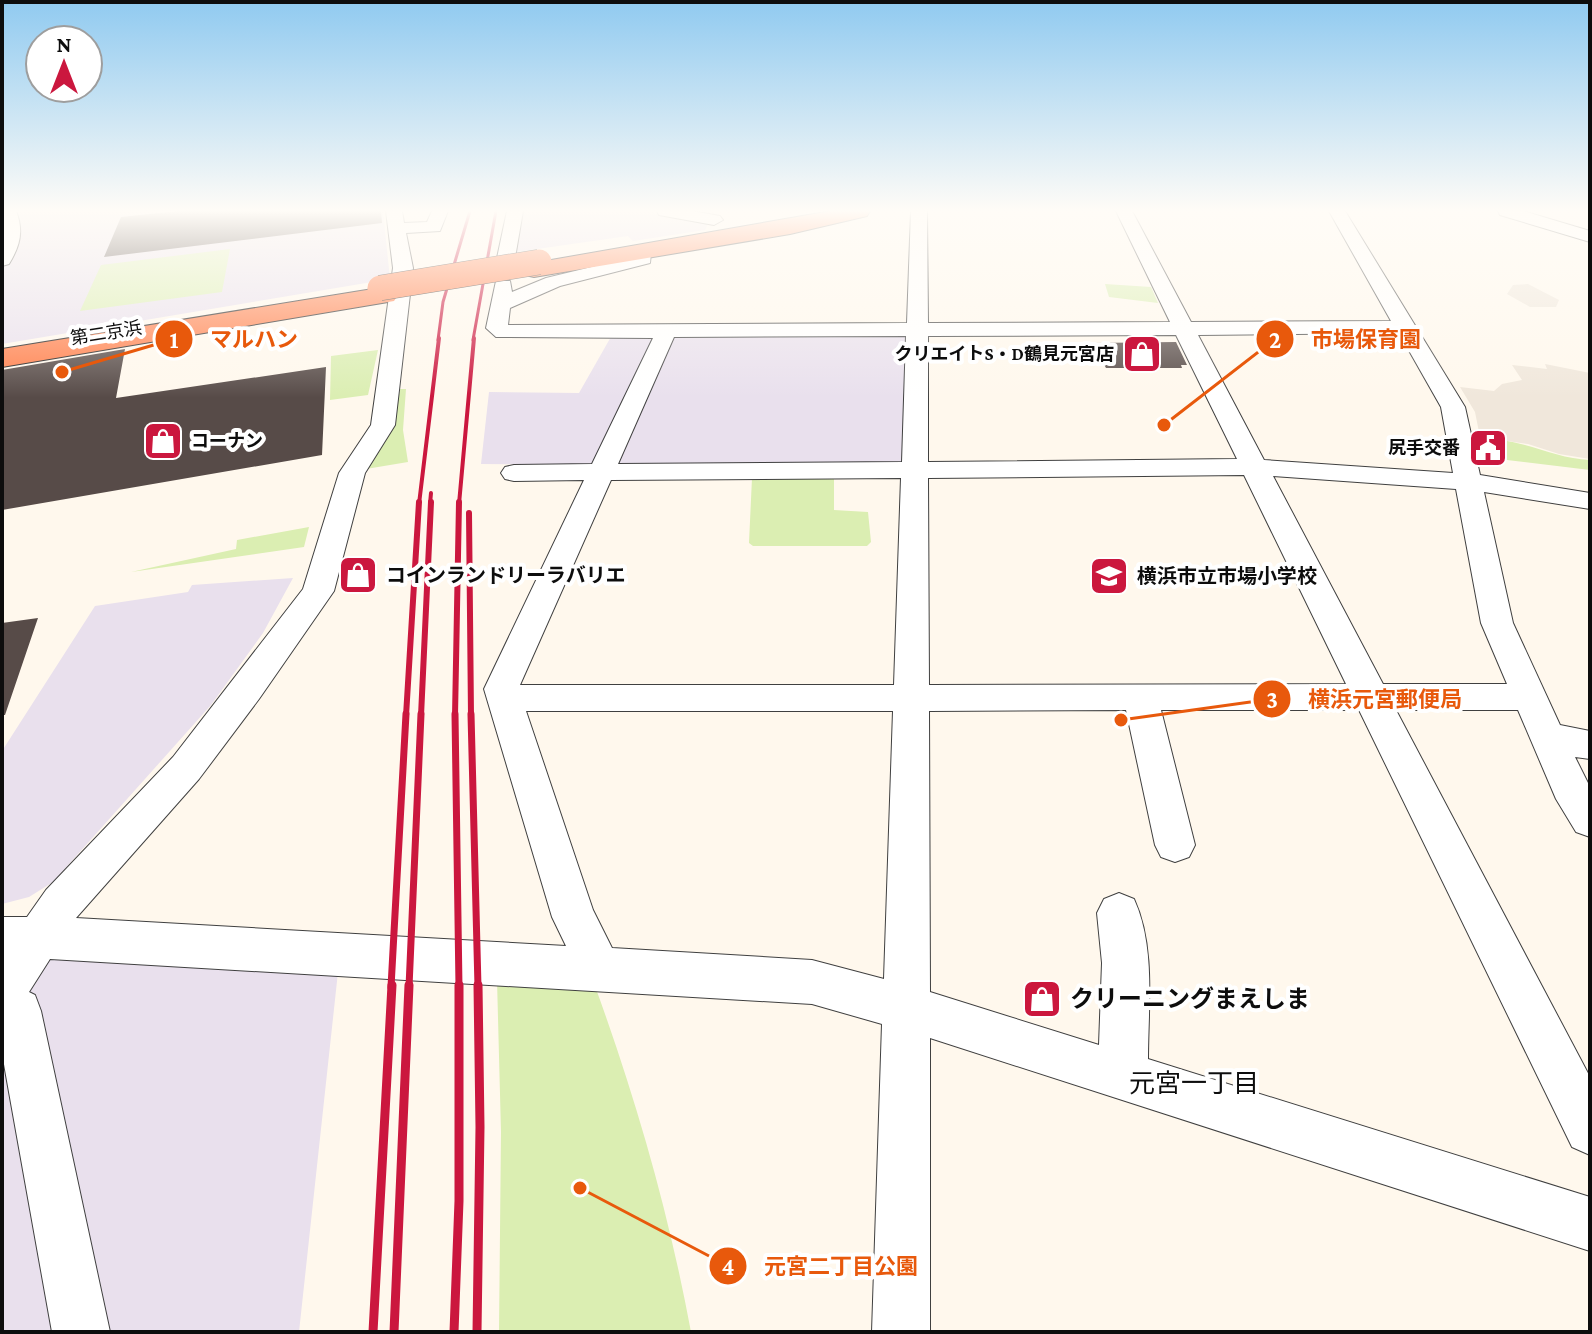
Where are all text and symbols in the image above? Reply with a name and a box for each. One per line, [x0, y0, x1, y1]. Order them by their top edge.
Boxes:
north arrow [24, 24, 104, 104]
text: N [57, 32, 72, 57]
callout: マルハン [154, 316, 314, 362]
callout: 市場保育園 [1255, 316, 1437, 362]
street label: 第二京浜 [69, 317, 143, 349]
text: 1 [170, 326, 179, 353]
text: 2 [1269, 326, 1281, 353]
text: マルハン [210, 327, 298, 352]
text: 市場保育園 [1311, 327, 1421, 352]
shop icon: クリエイトS・D鶴見元宮店 [1121, 333, 1163, 375]
place label: クリエイトS・D鶴見元宮店 [895, 344, 1114, 364]
shop icon: コーナン [142, 420, 184, 462]
public building icon: 尻手交番 [1467, 427, 1509, 469]
place label: コーナン [191, 431, 263, 451]
place label: 尻手交番 [1388, 438, 1460, 458]
shop icon: コインランドリーラバリエ [337, 554, 379, 596]
school or university icon: 横浜市立市場小学校 [1088, 555, 1130, 597]
place label: コインランドリーラバリエ [386, 564, 626, 586]
place label: 横浜市立市場小学校 [1137, 565, 1317, 587]
callout: 横浜元宮郵便局 [1252, 676, 1478, 722]
text: 3 [1266, 686, 1278, 713]
text: 横浜元宮郵便局 [1308, 687, 1462, 712]
shop icon: クリーニングまえしま [1021, 978, 1063, 1020]
place label: クリーニングまえしま [1070, 985, 1310, 1012]
district label: 元宮一丁目 [1129, 1069, 1259, 1098]
callout: 元宮二丁目公園 [708, 1243, 934, 1289]
text: 4 [722, 1253, 735, 1280]
text: 元宮二丁目公園 [764, 1254, 918, 1279]

